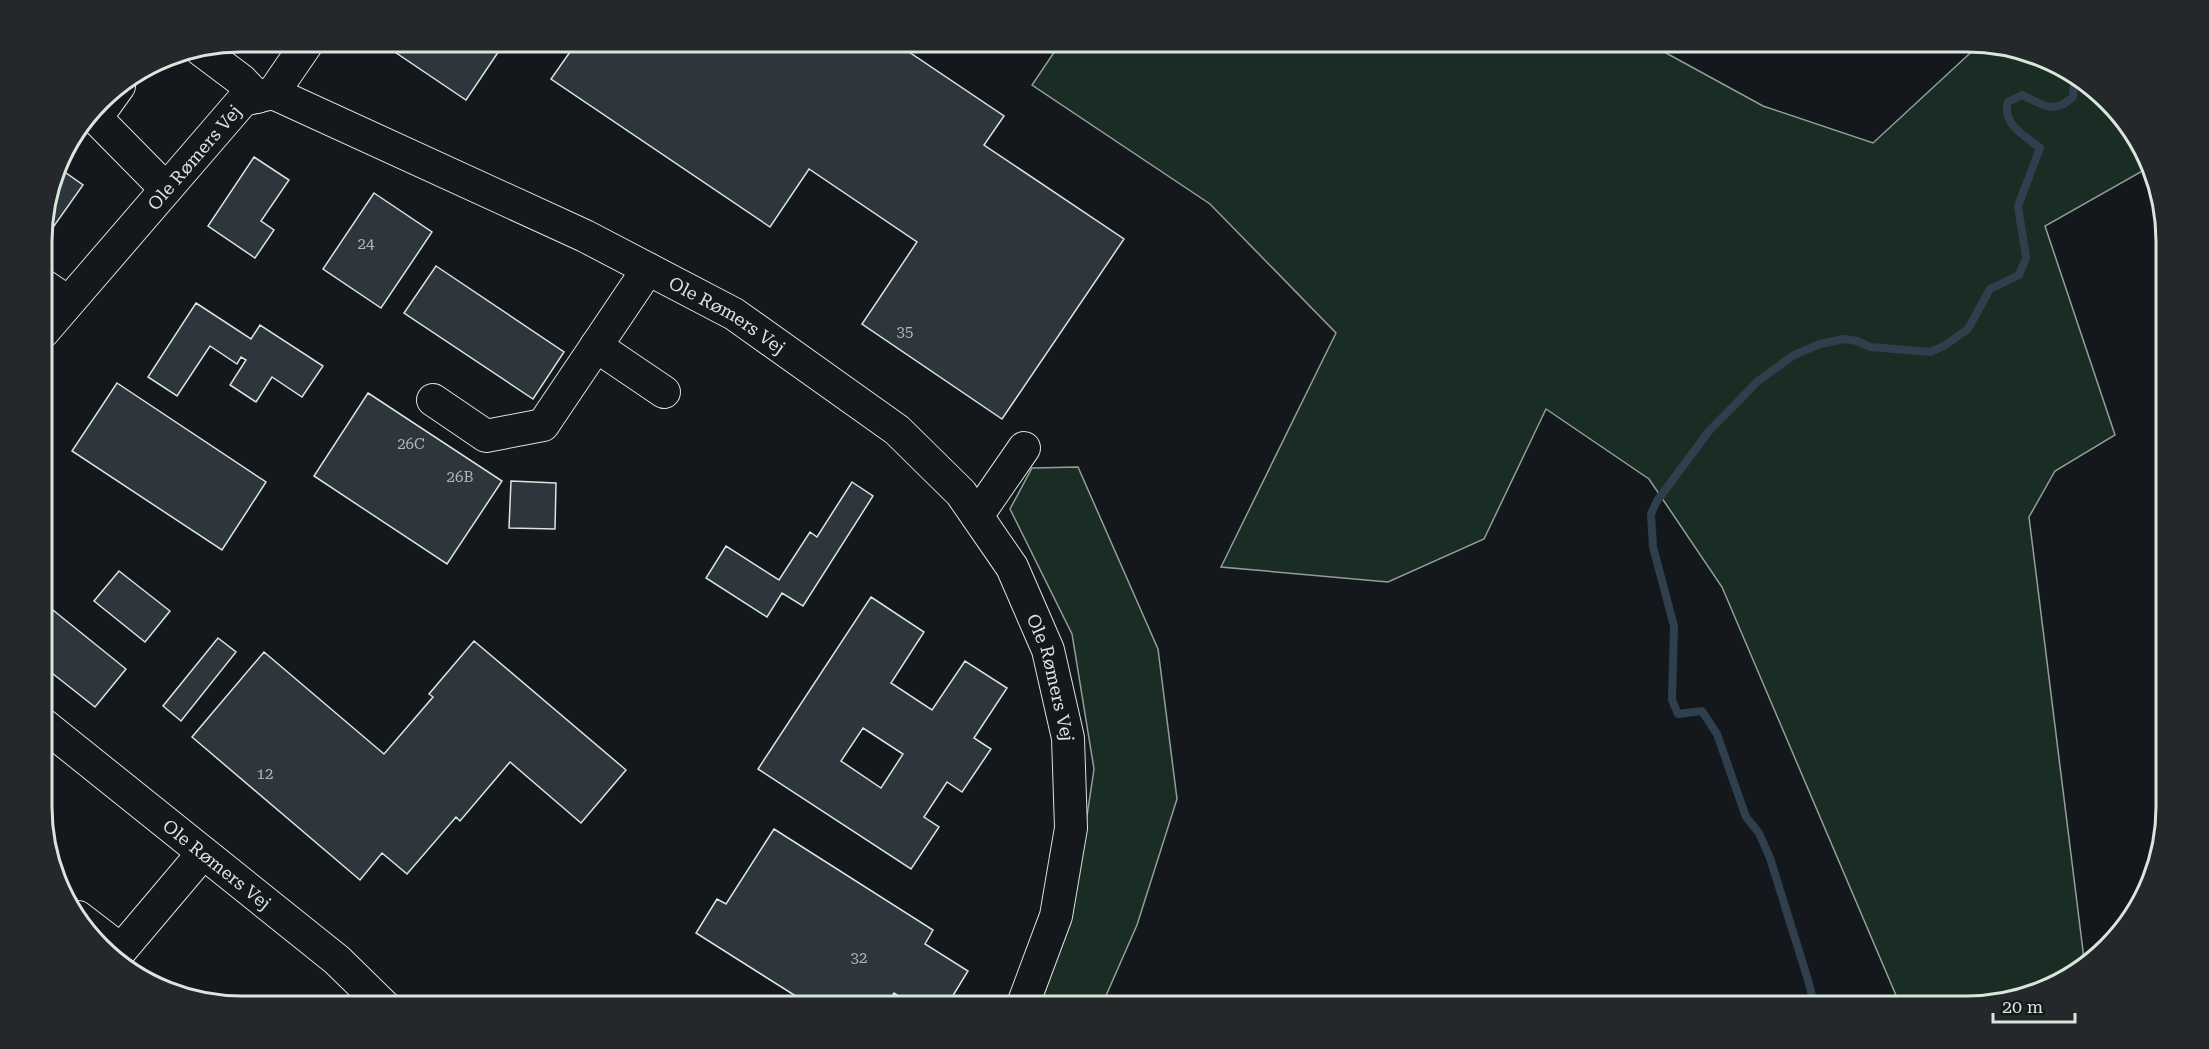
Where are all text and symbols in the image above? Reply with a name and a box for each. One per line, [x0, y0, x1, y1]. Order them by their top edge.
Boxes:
street label: Ole Rømers Vej [143, 100, 245, 214]
house number: 24 [358, 235, 375, 253]
street label: Ole Rømers Vej [666, 272, 789, 358]
house number: 35 [897, 323, 913, 341]
house number: 26C [397, 435, 425, 453]
house number: 26B [447, 468, 473, 486]
street label: Ole Rømers Vej [1023, 610, 1079, 741]
house number: 12 [257, 765, 273, 783]
street label: Ole Rømers Vej [159, 814, 275, 913]
house number: 32 [851, 949, 867, 967]
scale bar [1993, 986, 2076, 1024]
text: 20 m [2002, 996, 2043, 1017]

